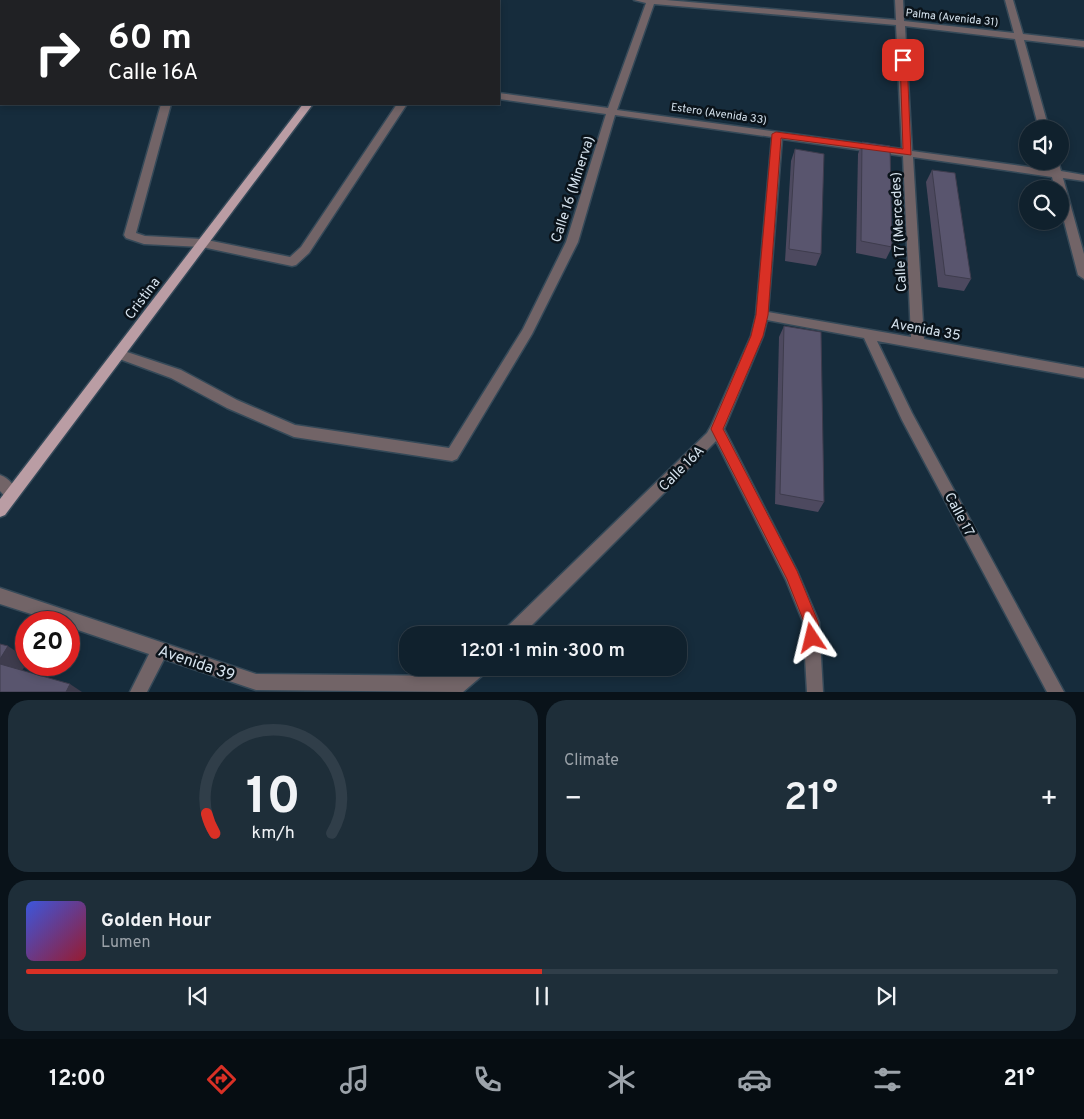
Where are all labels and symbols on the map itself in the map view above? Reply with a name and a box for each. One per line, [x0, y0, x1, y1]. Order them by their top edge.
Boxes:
street label: Palma (Avenida 31) [905, 6, 999, 30]
pin [882, 39, 924, 81]
street label: Estero (Avenida 33) [670, 100, 768, 128]
street label: Calle 16 (Minerva) [548, 134, 599, 245]
street label: Calle 17 (Mercedes) [888, 171, 911, 292]
street label: Cristina [122, 274, 165, 323]
street label: Avenida 35 [889, 316, 962, 345]
street label: Calle 16A [656, 443, 708, 495]
street label: Calle 17 [940, 490, 977, 539]
speed limit sign: 20 [15, 611, 80, 676]
position arrow [785, 611, 837, 663]
street label: Avenida 39 [155, 641, 237, 686]

